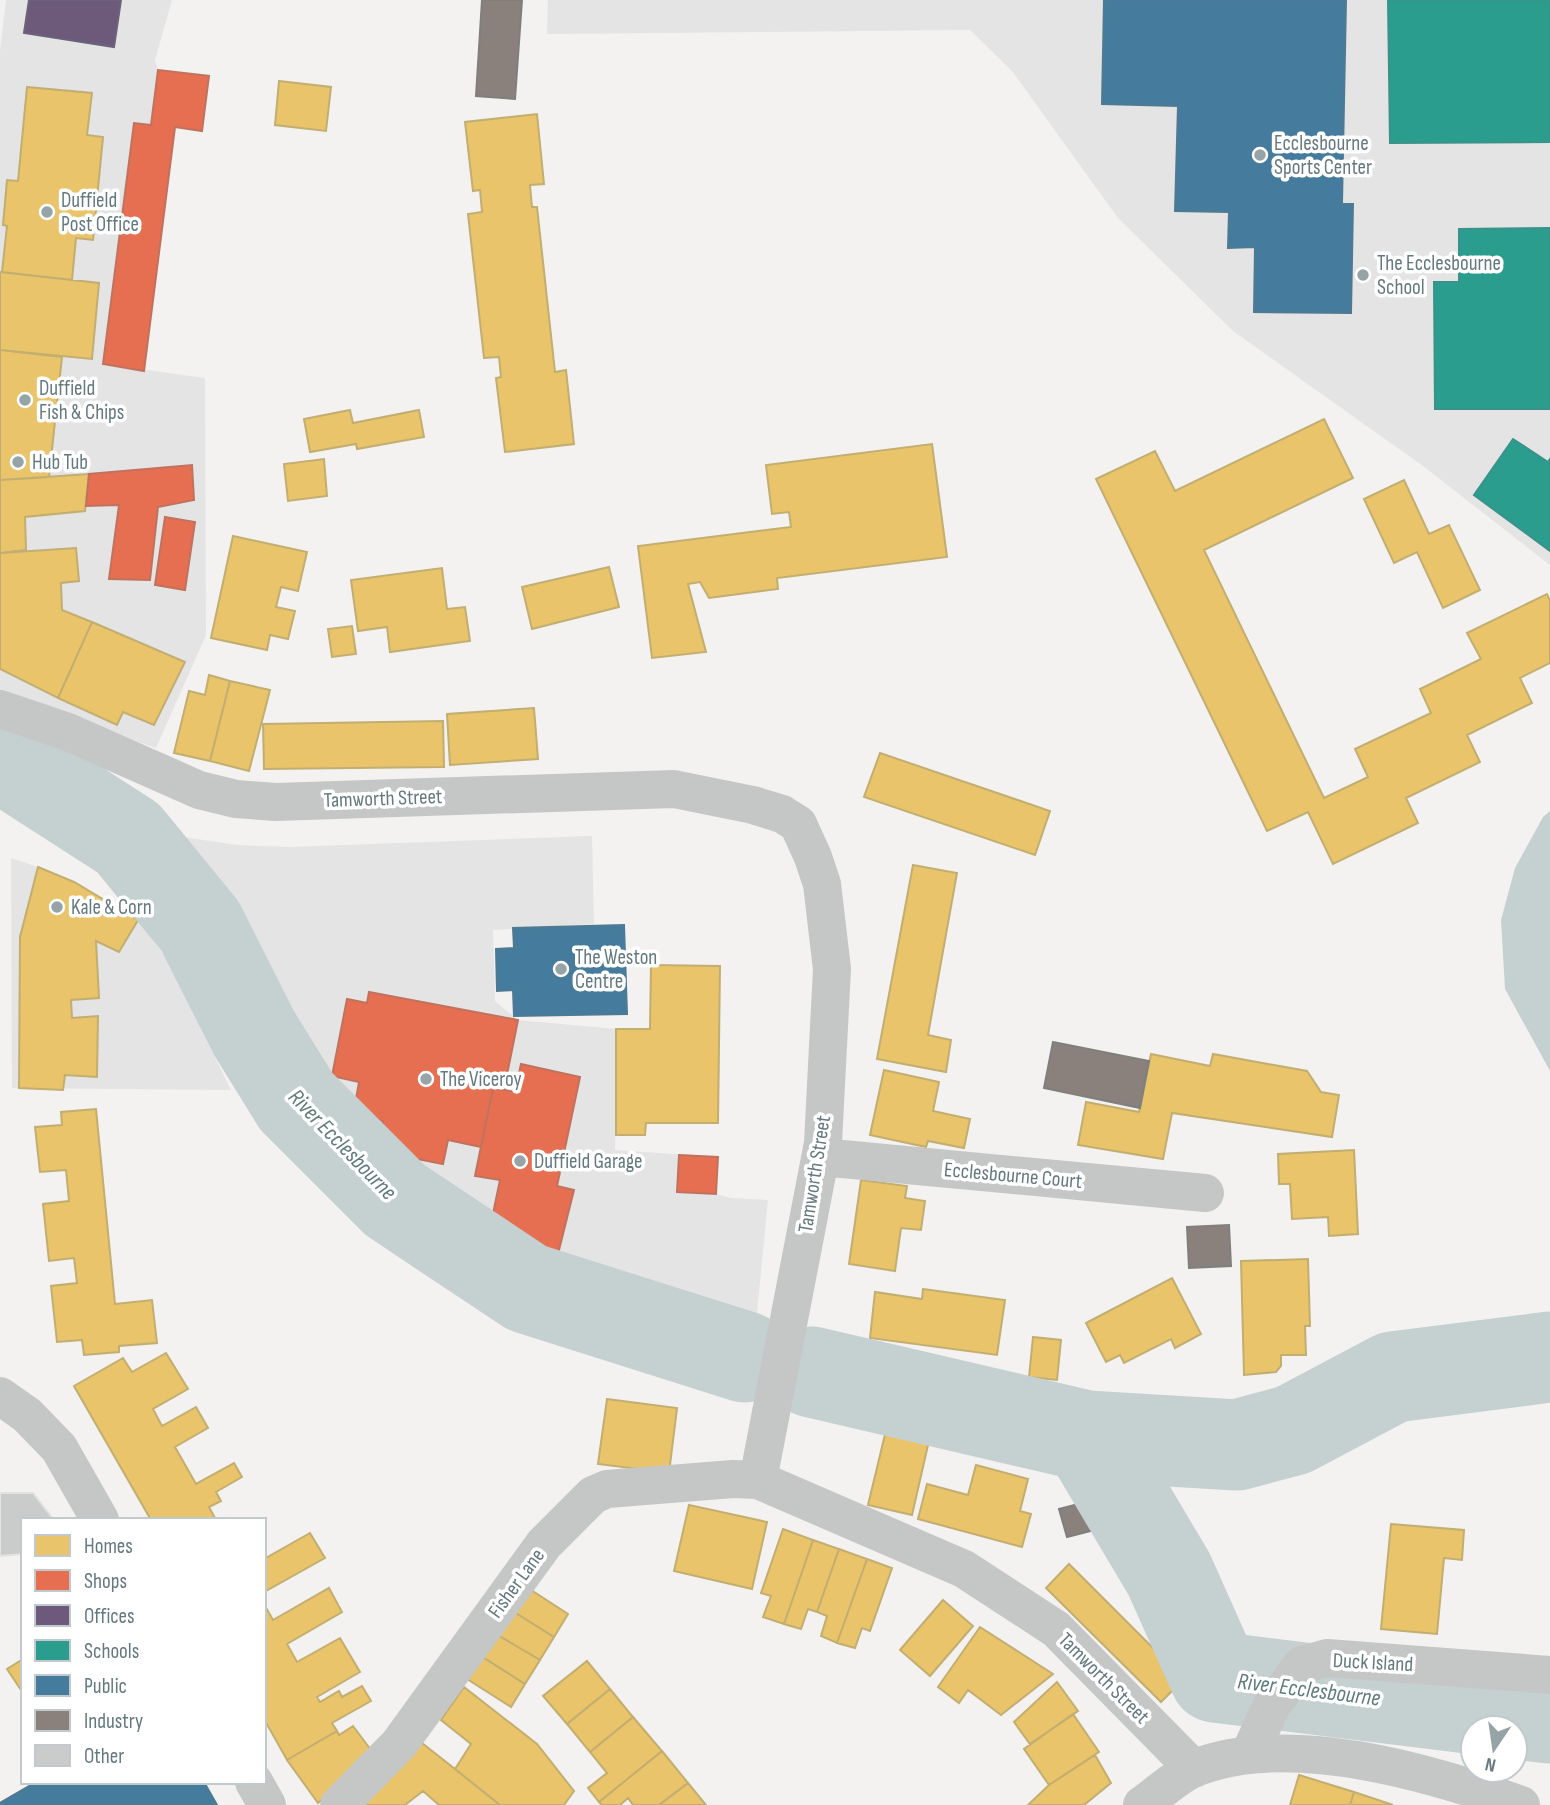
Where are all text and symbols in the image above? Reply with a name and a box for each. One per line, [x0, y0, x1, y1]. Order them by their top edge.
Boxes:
place label: Ecclesbourne Sports Center [1274, 131, 1372, 180]
marker: Ecclesbourne Sports Center [1252, 147, 1268, 163]
place label: Duffield Post Office [61, 188, 139, 237]
marker: Duffield Post Office [39, 204, 55, 220]
place label: The Ecclesbourne School [1377, 251, 1501, 300]
marker: The Ecclesbourne School [1355, 267, 1371, 283]
place label: Duffield Fish & Chips [39, 376, 124, 425]
marker: Duffield Fish & Chips [17, 392, 33, 408]
place label: Hub Tub [32, 450, 88, 475]
marker: Hub Tub [10, 454, 26, 470]
street label: Tamworth Street [323, 784, 443, 813]
place label: Kale & Corn [71, 895, 152, 920]
marker: Kale & Corn [49, 899, 65, 915]
place label: The Weston Centre [575, 945, 657, 994]
marker: The Weston Centre [553, 961, 569, 977]
place label: The Viceroy [440, 1067, 522, 1092]
marker: The Viceroy [418, 1071, 434, 1087]
water label: River Ecclesbourne [282, 1083, 402, 1206]
street label: Tamworth Street [793, 1114, 836, 1235]
place label: Duffield Garage [534, 1149, 642, 1174]
marker: Duffield Garage [512, 1153, 528, 1169]
street label: Ecclesbourne Court [943, 1157, 1083, 1194]
legend [21, 1518, 266, 1784]
text: Homes [84, 1534, 133, 1559]
street label: Fisher Lane [483, 1544, 550, 1623]
text: Shops [84, 1569, 127, 1594]
text: Offices [84, 1604, 135, 1629]
street label: Tamworth Street [1053, 1628, 1154, 1729]
text: Schools [84, 1639, 139, 1664]
street label: Duck Island [1332, 1648, 1414, 1677]
water label: River Ecclesbourne [1236, 1667, 1382, 1713]
text: Public [84, 1674, 127, 1699]
text: Industry [84, 1709, 143, 1734]
north arrow [1459, 1714, 1529, 1784]
text: Other [84, 1744, 124, 1769]
text: N [1483, 1752, 1498, 1776]

